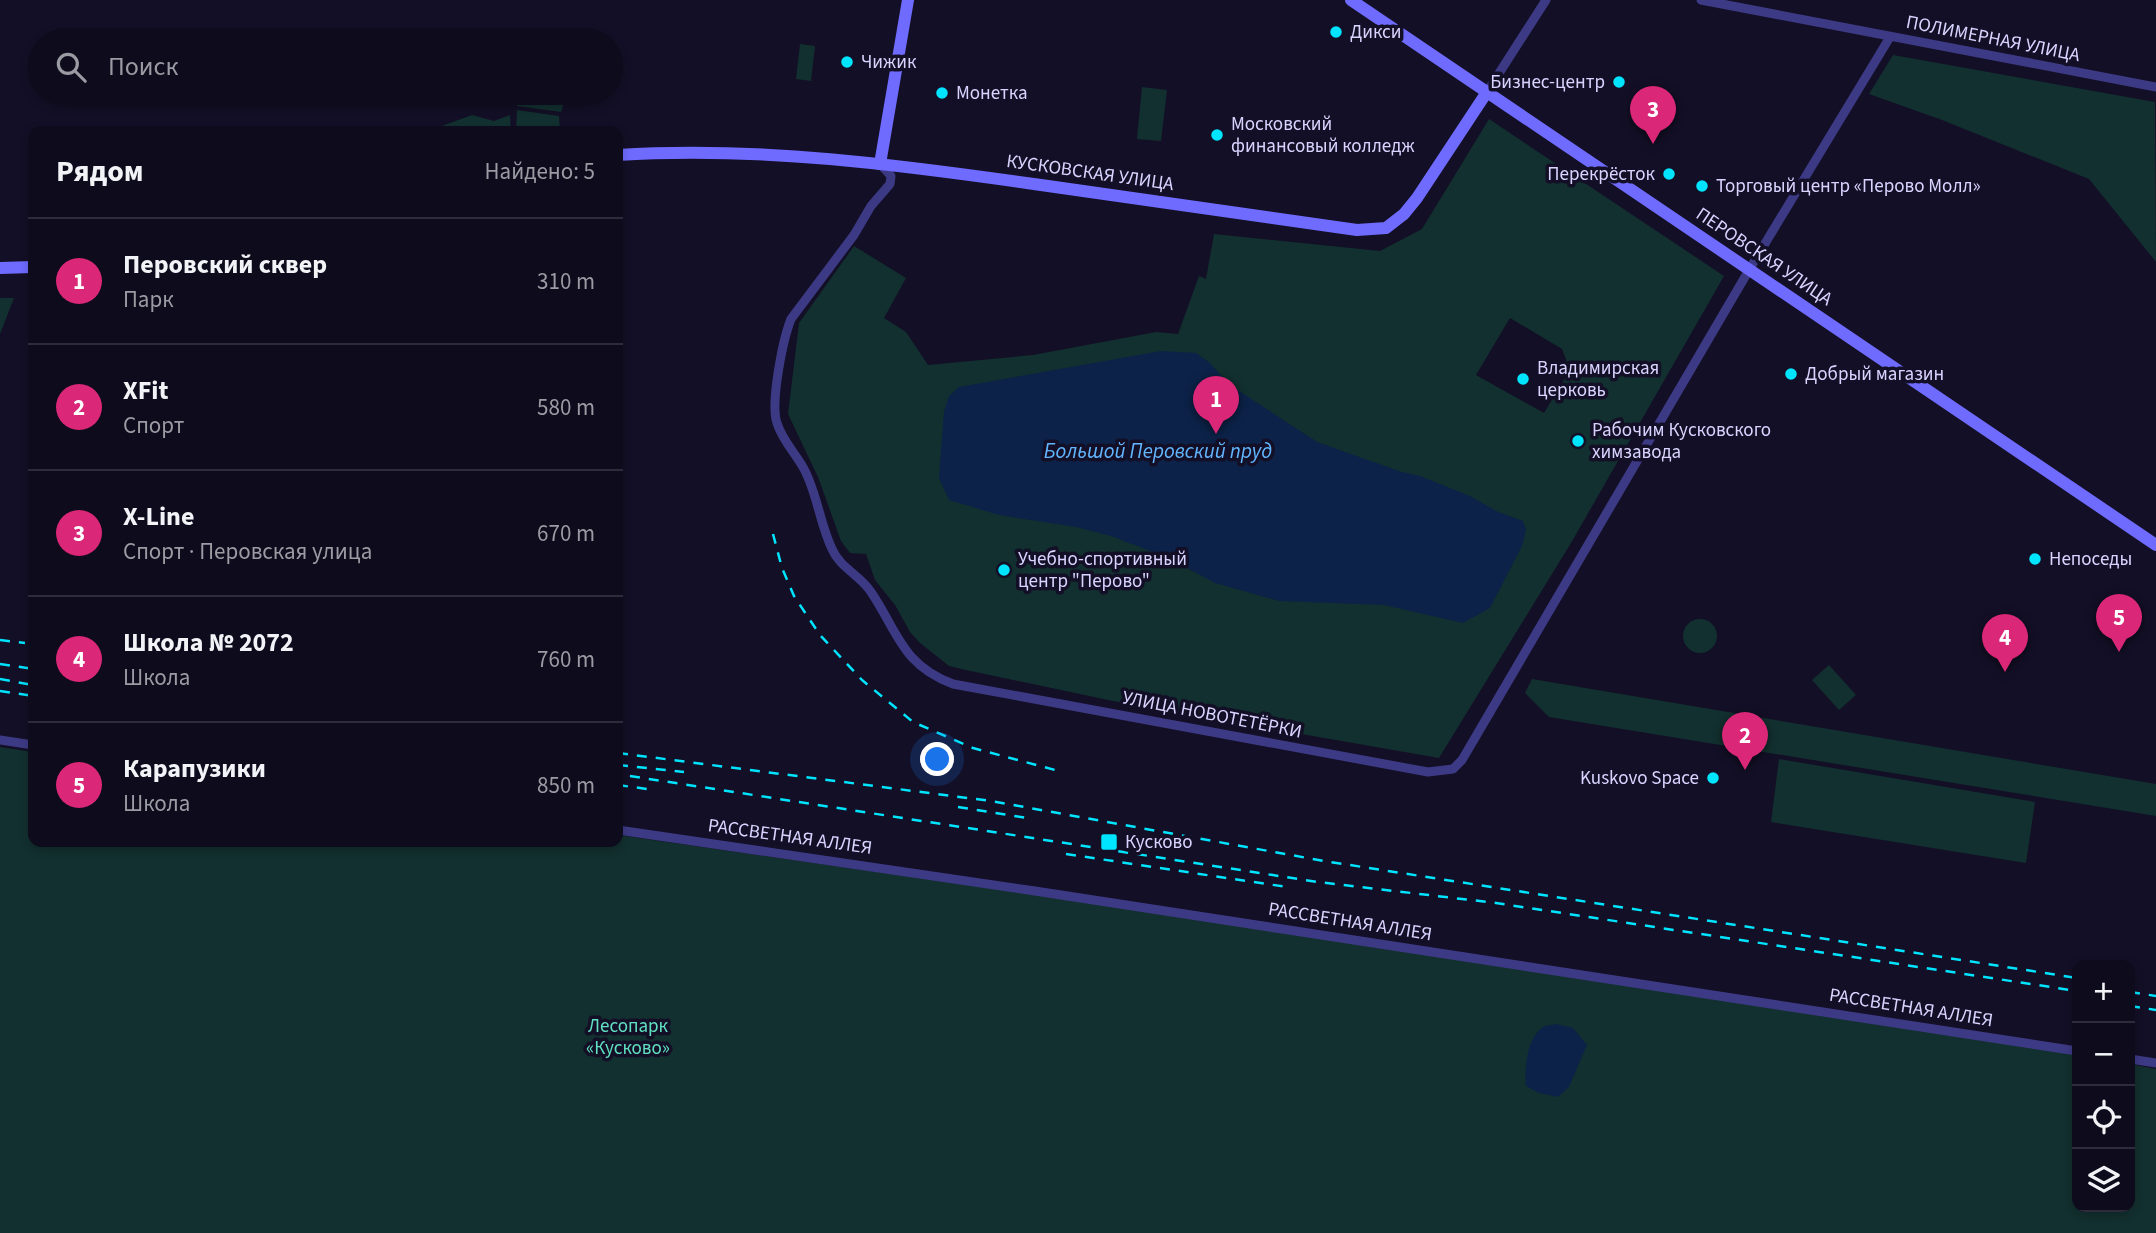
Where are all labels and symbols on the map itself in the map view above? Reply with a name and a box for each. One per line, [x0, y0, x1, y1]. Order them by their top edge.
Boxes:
street label: ПОЛИМЕРНАЯ УЛИЦА [1904, 9, 2083, 69]
place label: Дикси [1350, 19, 1401, 46]
marker: Дикси [1328, 24, 1344, 40]
place label: Чижик [861, 49, 917, 76]
marker: Чижик [839, 54, 855, 70]
place label: Бизнес-центр [1490, 69, 1605, 96]
marker: Бизнес-центр [1611, 74, 1627, 90]
place label: Монетка [956, 80, 1028, 107]
marker: Монетка [934, 85, 950, 101]
pin: 3 [1630, 86, 1676, 144]
place label: Московский финансовый колледж [1231, 111, 1414, 160]
marker: Московский финансовый колледж [1209, 127, 1225, 143]
street label: КУСКОВСКАЯ УЛИЦА [1005, 148, 1176, 198]
place label: Перекрёсток [1547, 161, 1656, 188]
marker: Перекрёсток [1661, 166, 1677, 182]
place label: Торговый центр «Перово Молл» [1716, 173, 1981, 200]
marker: Торговый центр «Перово Молл» [1694, 178, 1710, 194]
street label: ПЕРОВСКАЯ УЛИЦА [1690, 201, 1838, 313]
place label: Владимирская церковь [1537, 355, 1659, 404]
place label: Добрый магазин [1805, 361, 1944, 388]
marker: Добрый магазин [1783, 366, 1799, 382]
marker: Владимирская церковь [1515, 371, 1531, 387]
pin: 1 [1193, 376, 1239, 434]
place label: Рабочим Кусковского химзавода [1592, 417, 1771, 466]
marker: Рабочим Кусковского химзавода [1570, 433, 1586, 449]
water label: Большой Перовский пруд [1044, 436, 1272, 466]
place label: Учебно-спортивный центр "Перово" [1018, 546, 1187, 595]
place label: Непоседы [2049, 546, 2132, 573]
marker: Непоседы [2027, 551, 2043, 567]
marker: Учебно-спортивный центр "Перово" [996, 562, 1012, 578]
pin: 5 [2096, 594, 2142, 652]
pin: 4 [1982, 614, 2028, 672]
street label: УЛИЦА НОВОТЕТЁРКИ [1120, 684, 1304, 746]
pin: 2 [1722, 712, 1768, 770]
your location [920, 742, 954, 776]
place label: Kuskovo Space [1580, 765, 1699, 792]
marker: Kuskovo Space [1705, 770, 1721, 786]
street label: РАССВЕТНАЯ АЛЛЕЯ [706, 812, 874, 862]
place label: Кусково [1125, 829, 1192, 856]
marker: Кусково [1099, 832, 1119, 852]
street label: РАССВЕТНАЯ АЛЛЕЯ [1266, 896, 1434, 948]
street label: РАССВЕТНАЯ АЛЛЕЯ [1827, 982, 1995, 1034]
park label: Лесопарк «Кусково» [586, 1013, 670, 1062]

